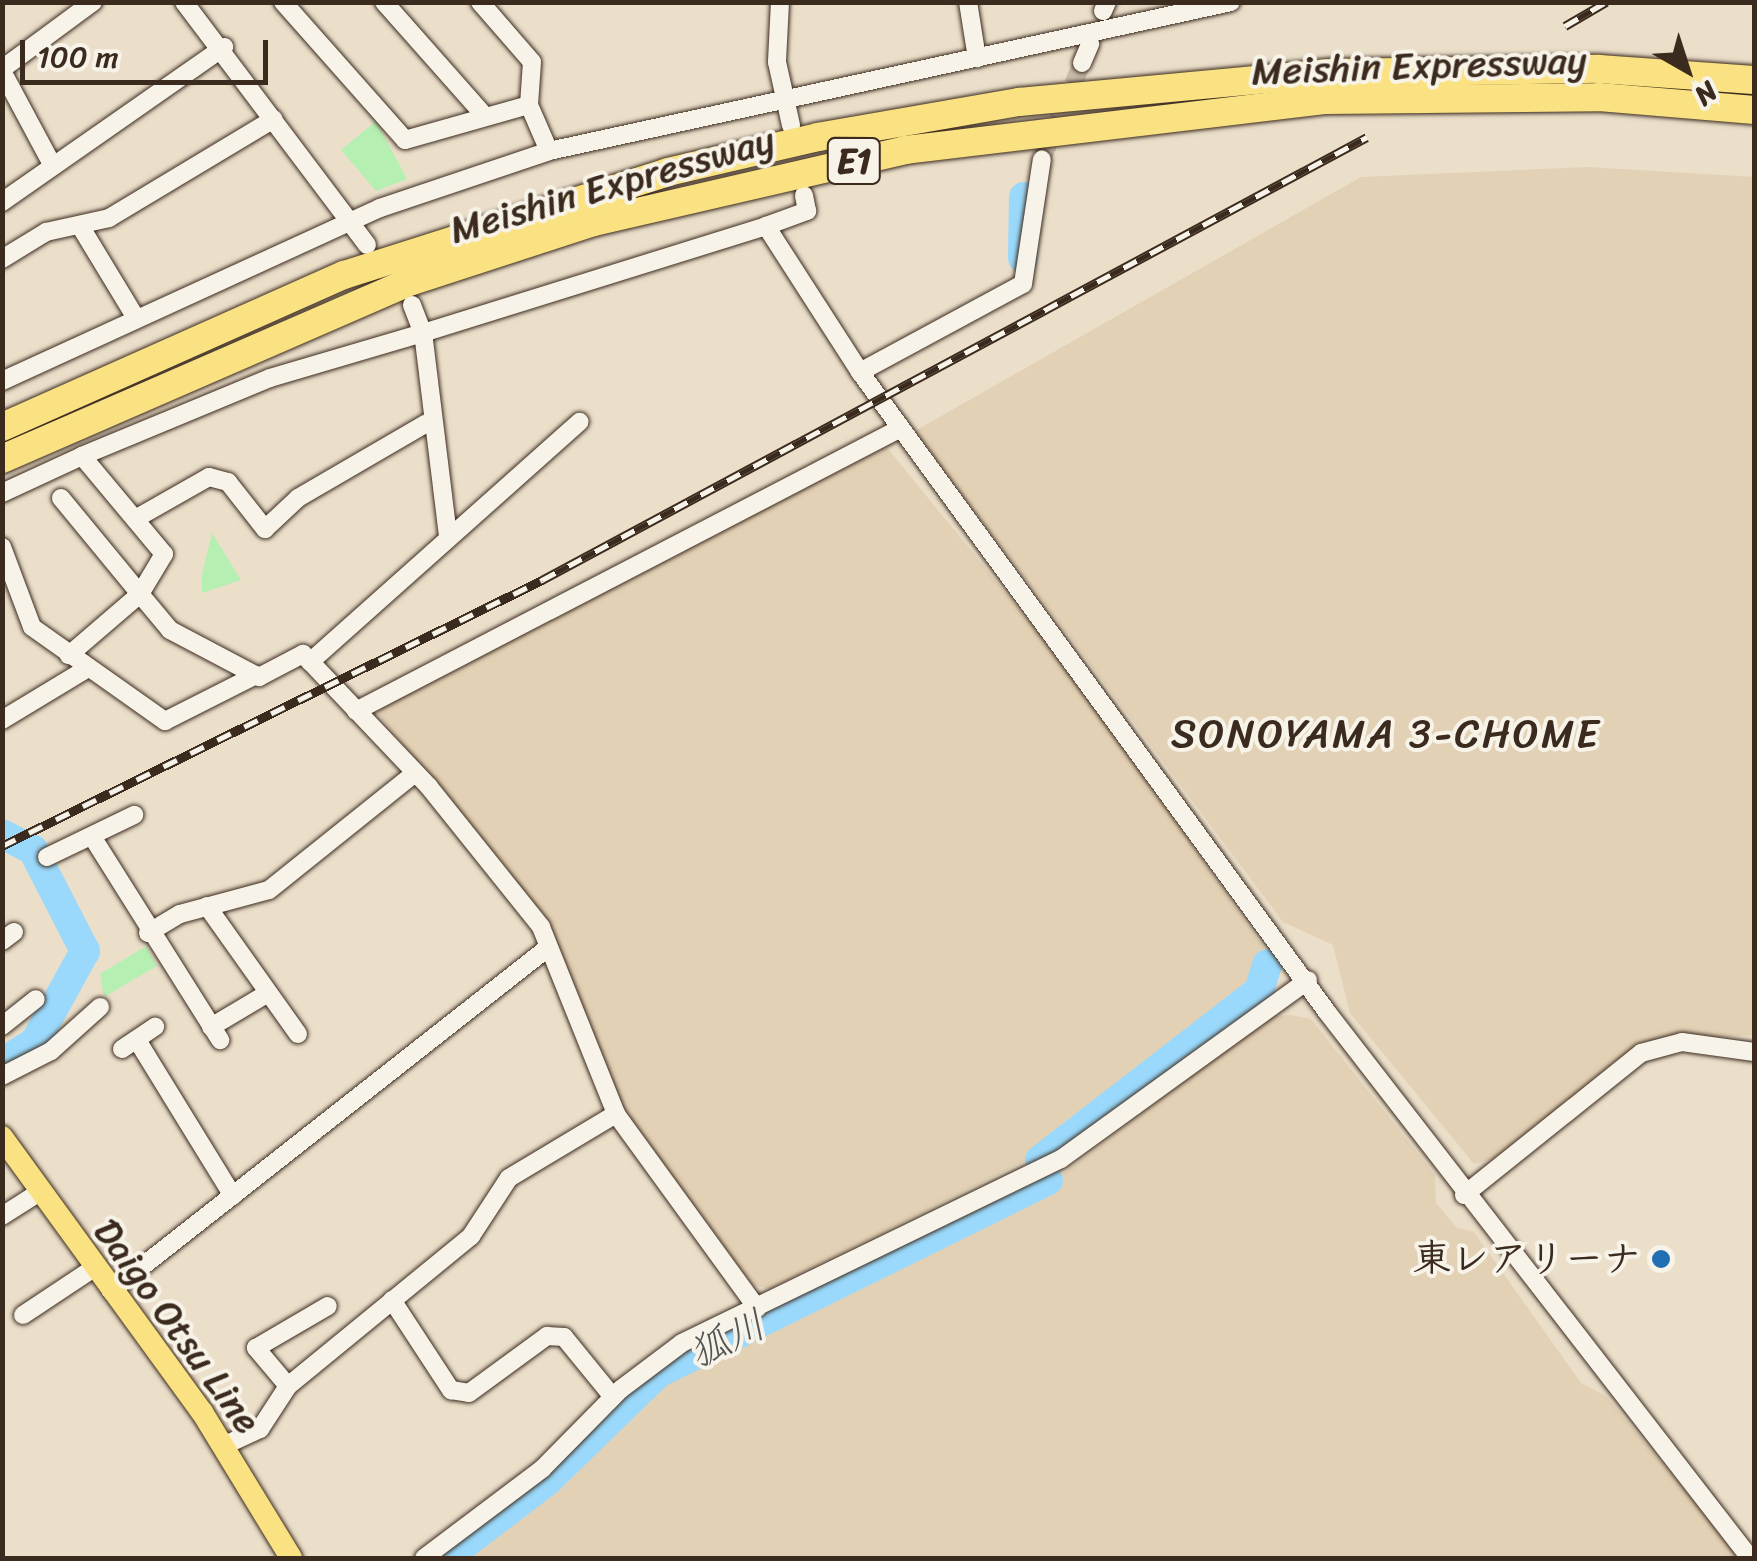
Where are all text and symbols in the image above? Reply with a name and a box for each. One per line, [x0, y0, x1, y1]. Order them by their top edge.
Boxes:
scale bar [25, 20, 272, 82]
north arrow [1637, 20, 1737, 120]
text: 100 m [37, 30, 119, 84]
street label: Meishin Expressway [1251, 37, 1587, 95]
text: N [1683, 69, 1729, 119]
street label: Meishin Expressway [445, 117, 779, 253]
road number: E1 [826, 131, 882, 191]
district label: SONOYAMA 3-CHOME [1171, 710, 1601, 758]
street label: Daigo Otsu Line [83, 1209, 271, 1443]
place label: 東レアリーナ [1413, 1236, 1641, 1282]
marker: 東レアリーナ [1650, 1248, 1672, 1270]
water label: 狐川 [681, 1300, 773, 1378]

